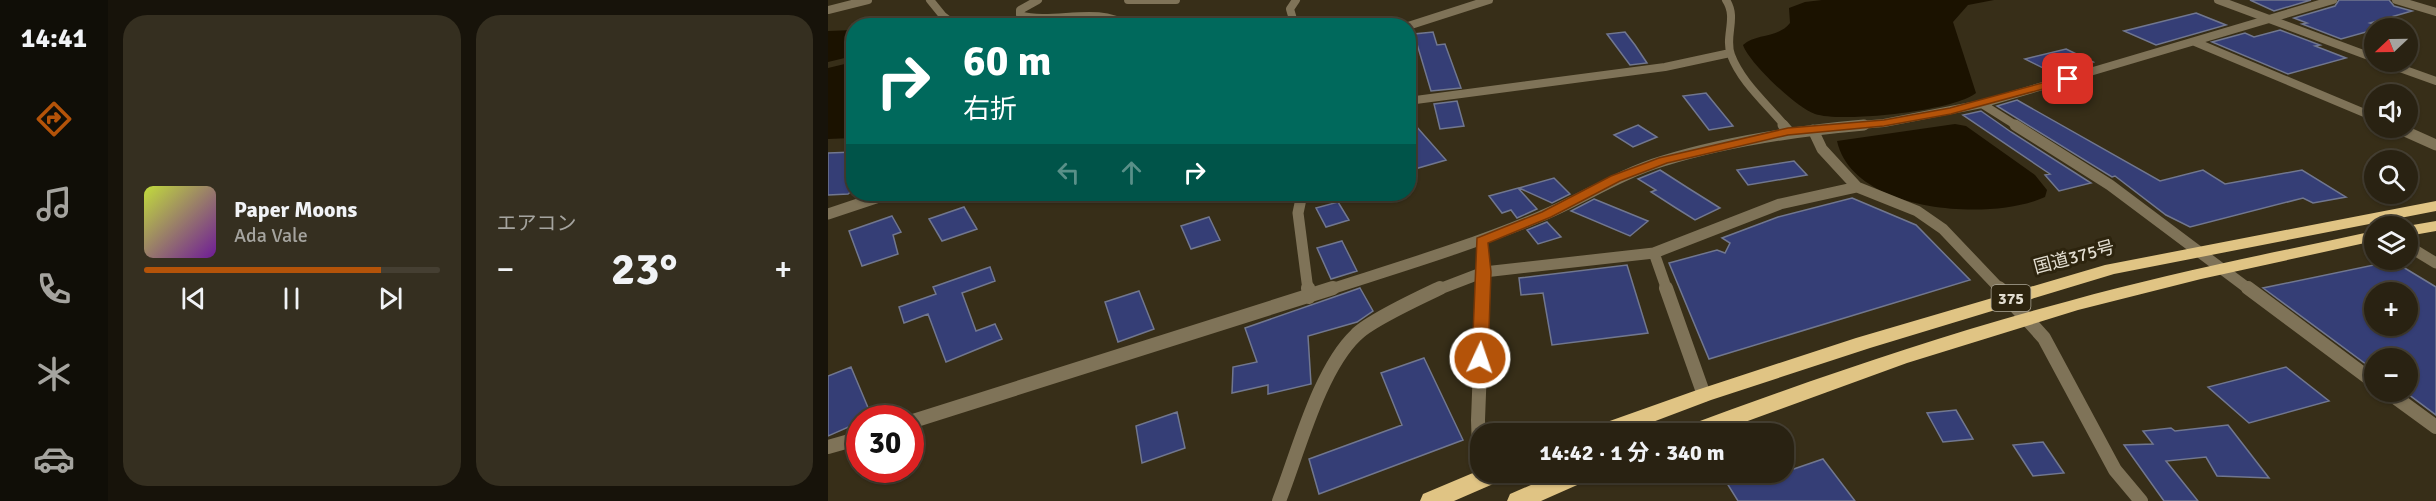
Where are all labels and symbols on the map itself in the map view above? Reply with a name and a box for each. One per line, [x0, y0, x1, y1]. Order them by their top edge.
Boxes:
north arrow [2364, 18, 2418, 72]
pin [2042, 53, 2093, 104]
street label: 国道375号 [2031, 236, 2117, 278]
road number: 375 [1992, 285, 2030, 311]
position arrow [1448, 326, 1512, 390]
speed limit sign: 30 [846, 405, 924, 483]

